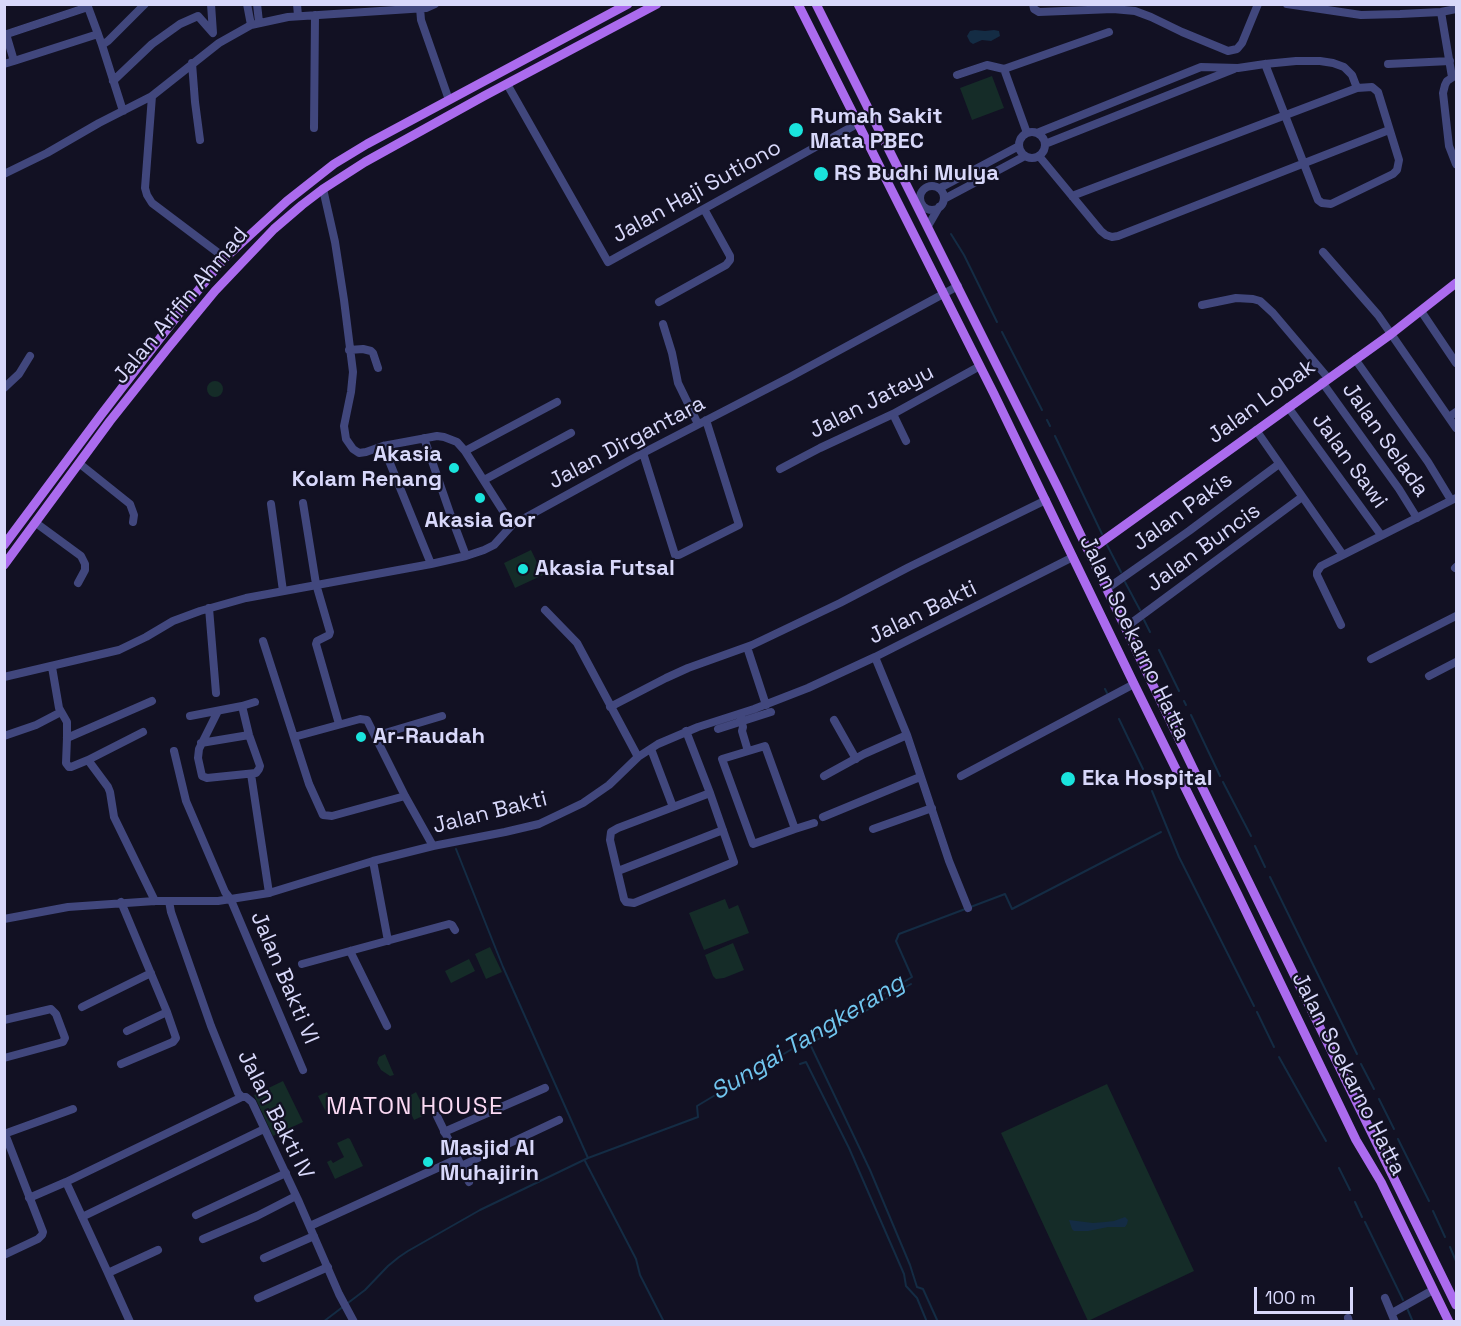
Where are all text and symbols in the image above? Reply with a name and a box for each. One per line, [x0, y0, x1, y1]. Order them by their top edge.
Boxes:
place label: Rumah Sakit Mata PBEC [810, 104, 942, 156]
marker: Rumah Sakit Mata PBEC [787, 121, 805, 139]
street label: Jalan Haji Sutiono [608, 135, 786, 249]
place label: RS Budhi Mulya [834, 161, 999, 187]
marker: RS Budhi Mulya [812, 165, 830, 183]
street label: Jalan Arifin Ahmad [108, 222, 254, 390]
street label: Jalan Lobak [1203, 354, 1321, 450]
street label: Jalan Jatayu [805, 359, 939, 445]
street label: Jalan Selada [1336, 378, 1434, 502]
street label: Jalan Dirgantara [544, 391, 710, 495]
street label: Jalan Sawi [1306, 408, 1392, 514]
place label: Akasia Kolam Renang [292, 442, 442, 494]
marker: Akasia Kolam Renang [447, 461, 461, 475]
street label: Jalan Pakis [1128, 467, 1238, 557]
marker: Akasia Gor [473, 491, 487, 505]
street label: Jalan Buncis [1142, 498, 1266, 598]
place label: Akasia Gor [424, 508, 536, 534]
street label: Jalan Soekarno Hatta [1073, 531, 1195, 745]
place label: Akasia Futsal [535, 556, 675, 582]
marker: Akasia Futsal [516, 562, 530, 576]
street label: Jalan Bakti [865, 576, 981, 650]
place label: Ar-Raudah [373, 724, 485, 750]
marker: Ar-Raudah [354, 730, 368, 744]
place label: Eka Hospital [1082, 766, 1213, 792]
marker: Eka Hospital [1059, 770, 1077, 788]
street label: Jalan Bakti [430, 786, 550, 840]
street label: Jalan Bakti VI [244, 908, 324, 1048]
street label: Jalan Soekarno Hatta [1285, 968, 1411, 1180]
water label: Sungai Tangkerang [706, 969, 910, 1107]
street label: Jalan Bakti IV [231, 1046, 319, 1184]
district label: MATON HOUSE [326, 1093, 504, 1121]
place label: Masjid Al Muhajirin [440, 1136, 539, 1188]
marker: Masjid Al Muhajirin [421, 1155, 435, 1169]
scale bar [1257, 1275, 1356, 1313]
text: 100 m [1265, 1286, 1316, 1309]

